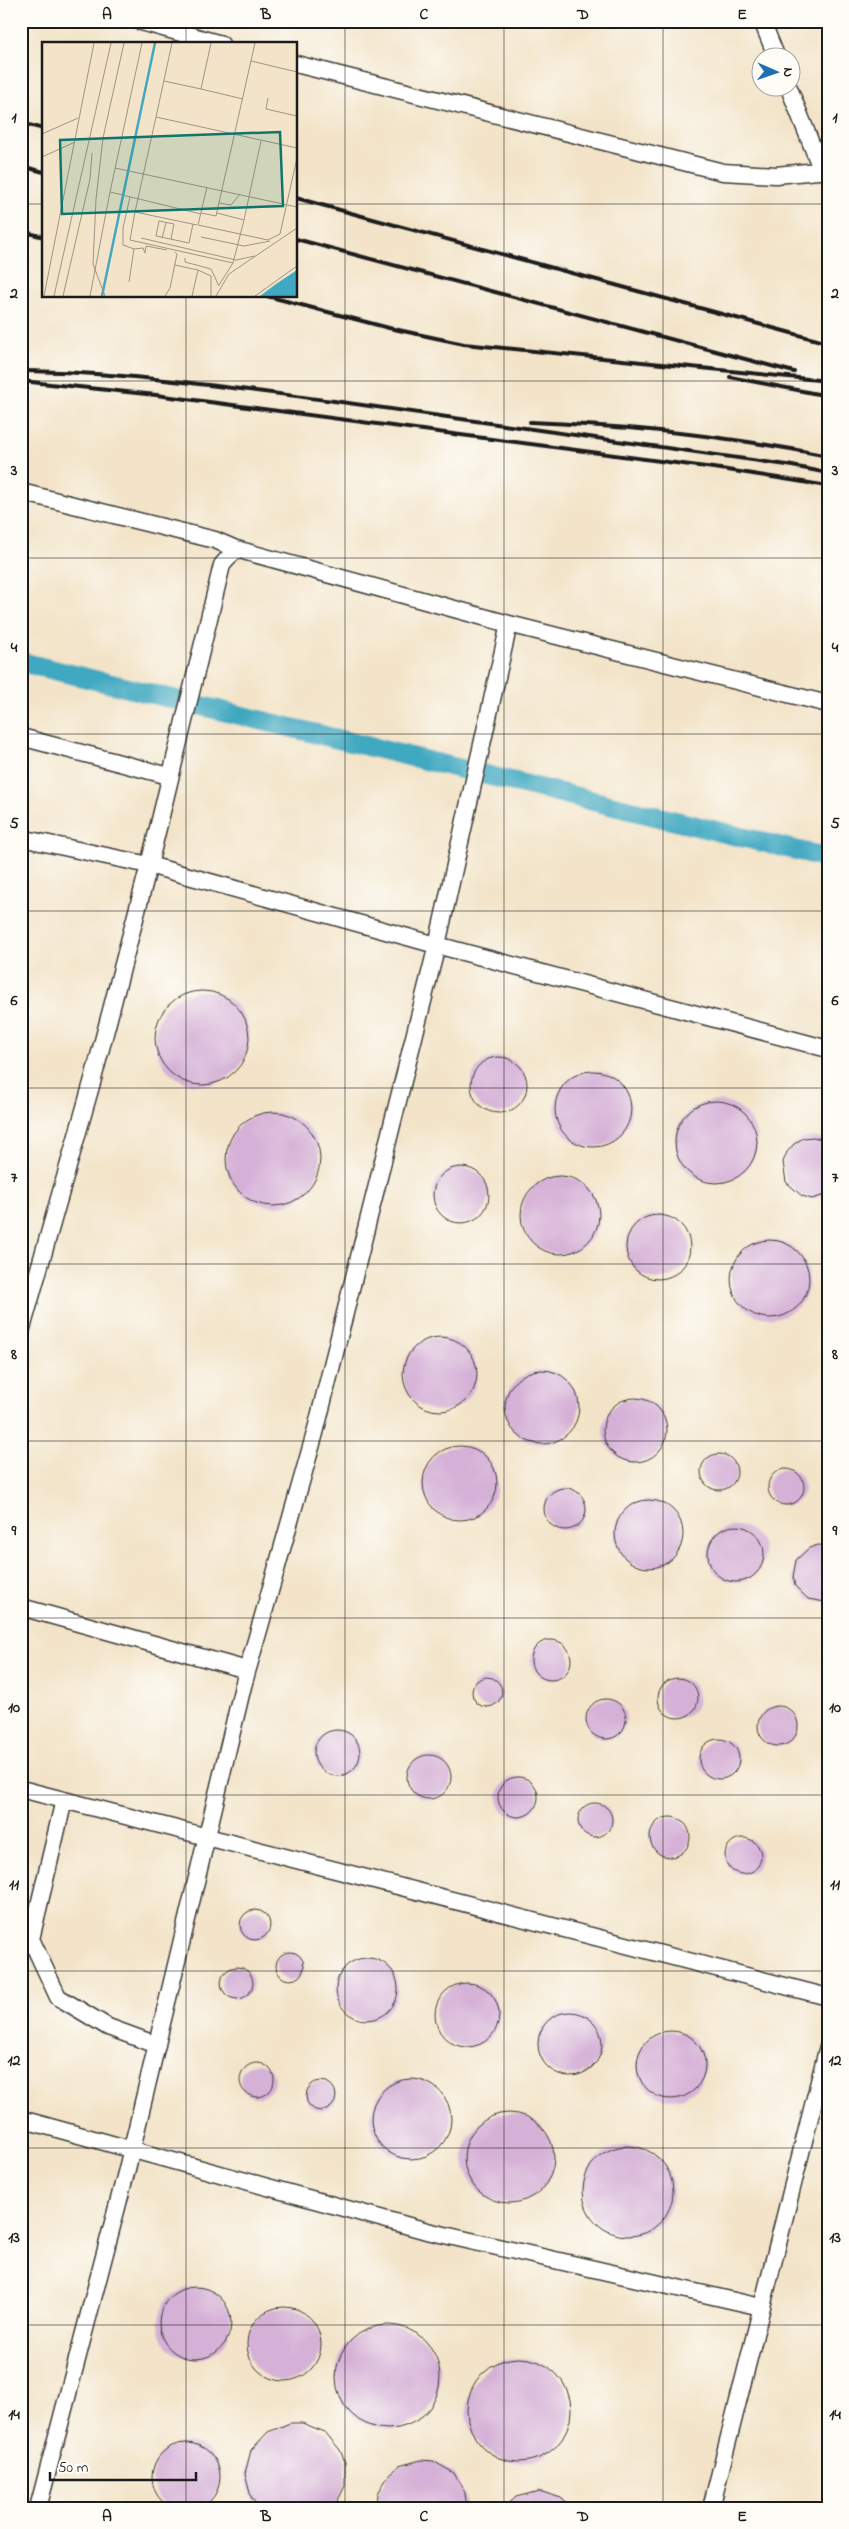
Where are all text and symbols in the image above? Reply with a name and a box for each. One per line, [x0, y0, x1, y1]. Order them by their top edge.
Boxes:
text: A [102, 3, 112, 27]
text: B [260, 3, 272, 27]
text: C [420, 3, 429, 27]
text: D [576, 3, 589, 27]
text: E [737, 3, 747, 27]
inset map [42, 42, 298, 298]
north arrow [752, 48, 802, 98]
text: N [777, 67, 798, 77]
text: 1 [11, 106, 17, 130]
text: 1 [832, 106, 838, 130]
text: 2 [9, 282, 18, 306]
text: 2 [830, 282, 839, 306]
text: 3 [10, 459, 18, 483]
text: 3 [831, 459, 839, 483]
text: 4 [10, 636, 18, 660]
text: 4 [831, 636, 839, 660]
text: 5 [9, 812, 19, 836]
text: 5 [830, 812, 840, 836]
text: 6 [9, 989, 18, 1013]
text: 6 [830, 989, 839, 1013]
text: 7 [11, 1166, 18, 1190]
text: 7 [832, 1166, 839, 1190]
text: 8 [10, 1343, 17, 1367]
text: 8 [831, 1343, 838, 1367]
text: 9 [11, 1519, 17, 1543]
text: 9 [832, 1519, 838, 1543]
text: 10 [8, 1696, 20, 1720]
text: 10 [829, 1696, 841, 1720]
text: 11 [9, 1873, 20, 1897]
text: 11 [830, 1873, 841, 1897]
text: 12 [7, 2049, 21, 2073]
text: 12 [828, 2049, 842, 2073]
text: 13 [8, 2226, 20, 2250]
text: 13 [829, 2226, 841, 2250]
text: 14 [8, 2403, 20, 2427]
text: 14 [829, 2403, 841, 2427]
scale bar [50, 2449, 196, 2481]
text: 50 m [58, 2457, 89, 2479]
text: A [102, 2505, 112, 2529]
text: B [260, 2505, 272, 2529]
text: C [420, 2505, 429, 2529]
text: D [576, 2505, 589, 2529]
text: E [737, 2505, 747, 2529]

